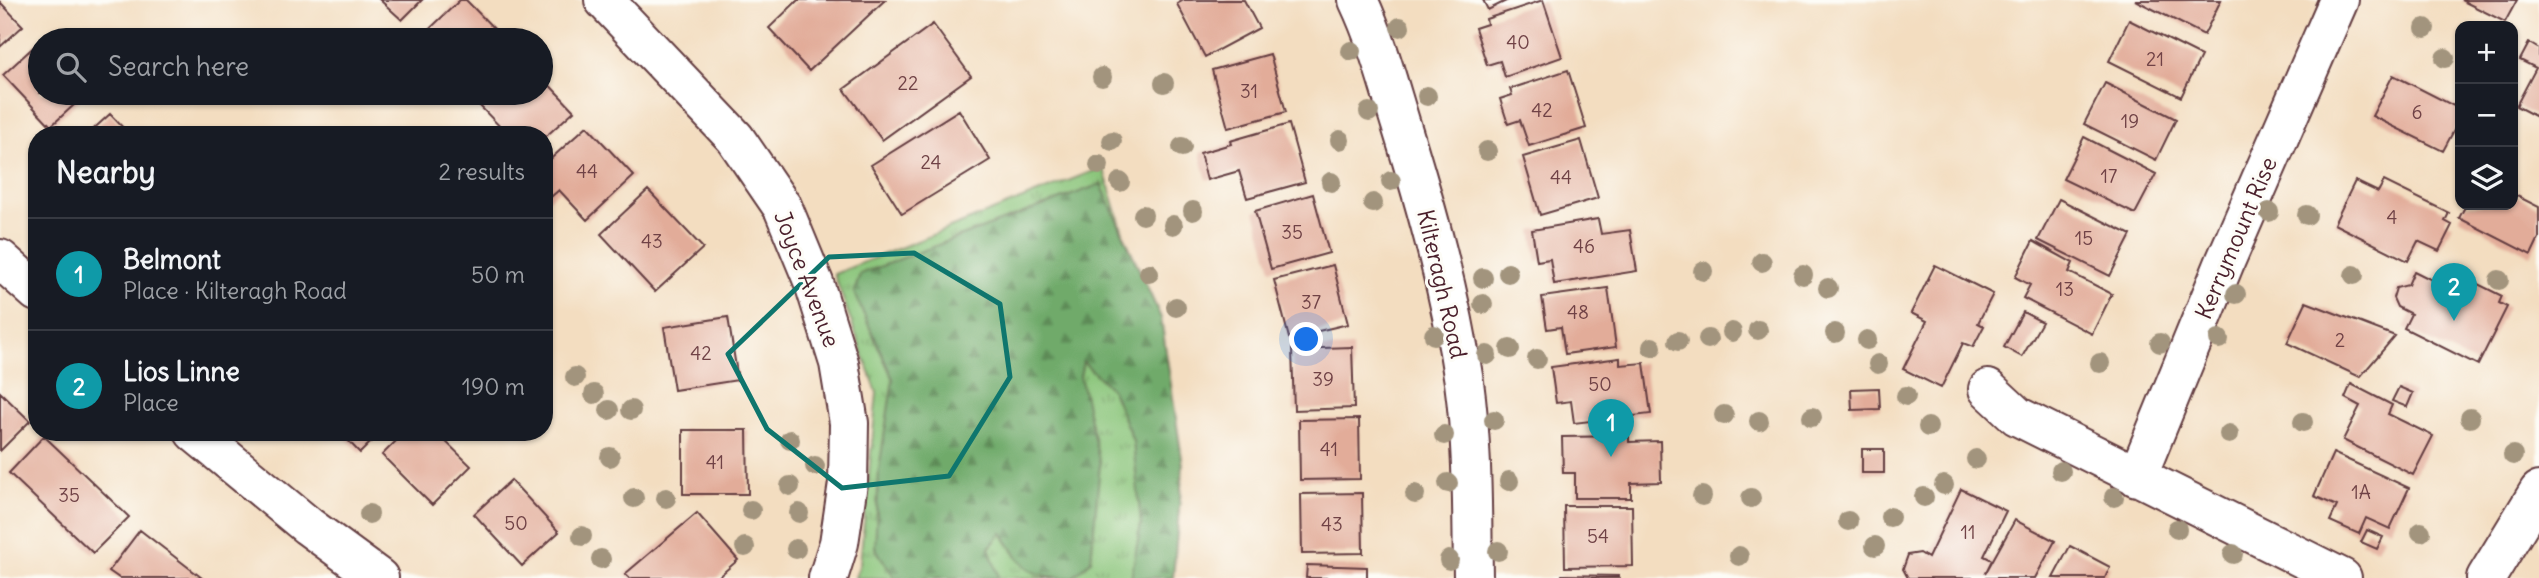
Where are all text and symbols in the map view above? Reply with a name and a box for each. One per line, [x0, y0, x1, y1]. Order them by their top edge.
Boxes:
map controls [2455, 21, 2518, 210]
button: + [2455, 21, 2518, 84]
search box [28, 28, 553, 105]
house number: 40 [1506, 30, 1530, 54]
house number: 21 [2146, 47, 2164, 71]
icon: search [52, 48, 90, 86]
text: Search here [108, 50, 249, 83]
house number: 22 [898, 71, 918, 95]
house number: 31 [1240, 79, 1258, 103]
button: − [2455, 84, 2518, 147]
house number: 42 [1531, 98, 1553, 122]
house number: 6 [2412, 100, 2422, 124]
house number: 19 [2121, 109, 2139, 133]
button: layers [2455, 147, 2518, 210]
house number: 24 [920, 150, 942, 174]
street label: Kerrymount Rise [2188, 152, 2283, 323]
text: Nearby [56, 153, 156, 191]
text: 2 results [439, 157, 525, 186]
house number: 44 [576, 159, 598, 183]
house number: 17 [2101, 164, 2117, 188]
house number: 44 [1550, 165, 1572, 189]
house number: 4 [2387, 205, 2398, 229]
street label: Joyce Avenue [768, 206, 847, 351]
street label: Kilteragh Road [1411, 207, 1474, 361]
house number: 35 [1281, 220, 1303, 244]
house number: 15 [2075, 226, 2093, 250]
house number: 43 [641, 229, 663, 253]
house number: 46 [1573, 234, 1595, 258]
text: Belmont [123, 243, 221, 276]
text: 1 [74, 260, 84, 289]
text: 50 m [471, 260, 525, 289]
pin: 2 [2431, 263, 2477, 321]
text: Place · Kilteragh Road [123, 276, 347, 305]
house number: 13 [2056, 277, 2074, 301]
house number: 37 [1301, 290, 1321, 314]
house number: 48 [1567, 300, 1589, 324]
your location [1289, 322, 1323, 356]
house number: 2 [2335, 328, 2345, 352]
house number: 42 [690, 341, 712, 365]
text: Lios Linne [123, 355, 240, 388]
house number: 39 [1312, 367, 1334, 391]
text: 2 [73, 372, 85, 401]
text: 190 m [462, 372, 525, 401]
house number: 50 [1588, 372, 1612, 396]
text: Place [123, 388, 179, 417]
pin: 1 [1588, 399, 1634, 457]
house number: 41 [1320, 437, 1338, 461]
house number: 41 [706, 450, 724, 474]
house number: 1A [2351, 480, 2371, 504]
house number: 35 [58, 483, 80, 507]
house number: 50 [504, 511, 528, 535]
house number: 43 [1321, 512, 1343, 536]
house number: 11 [1960, 520, 1976, 544]
house number: 54 [1587, 524, 1609, 548]

